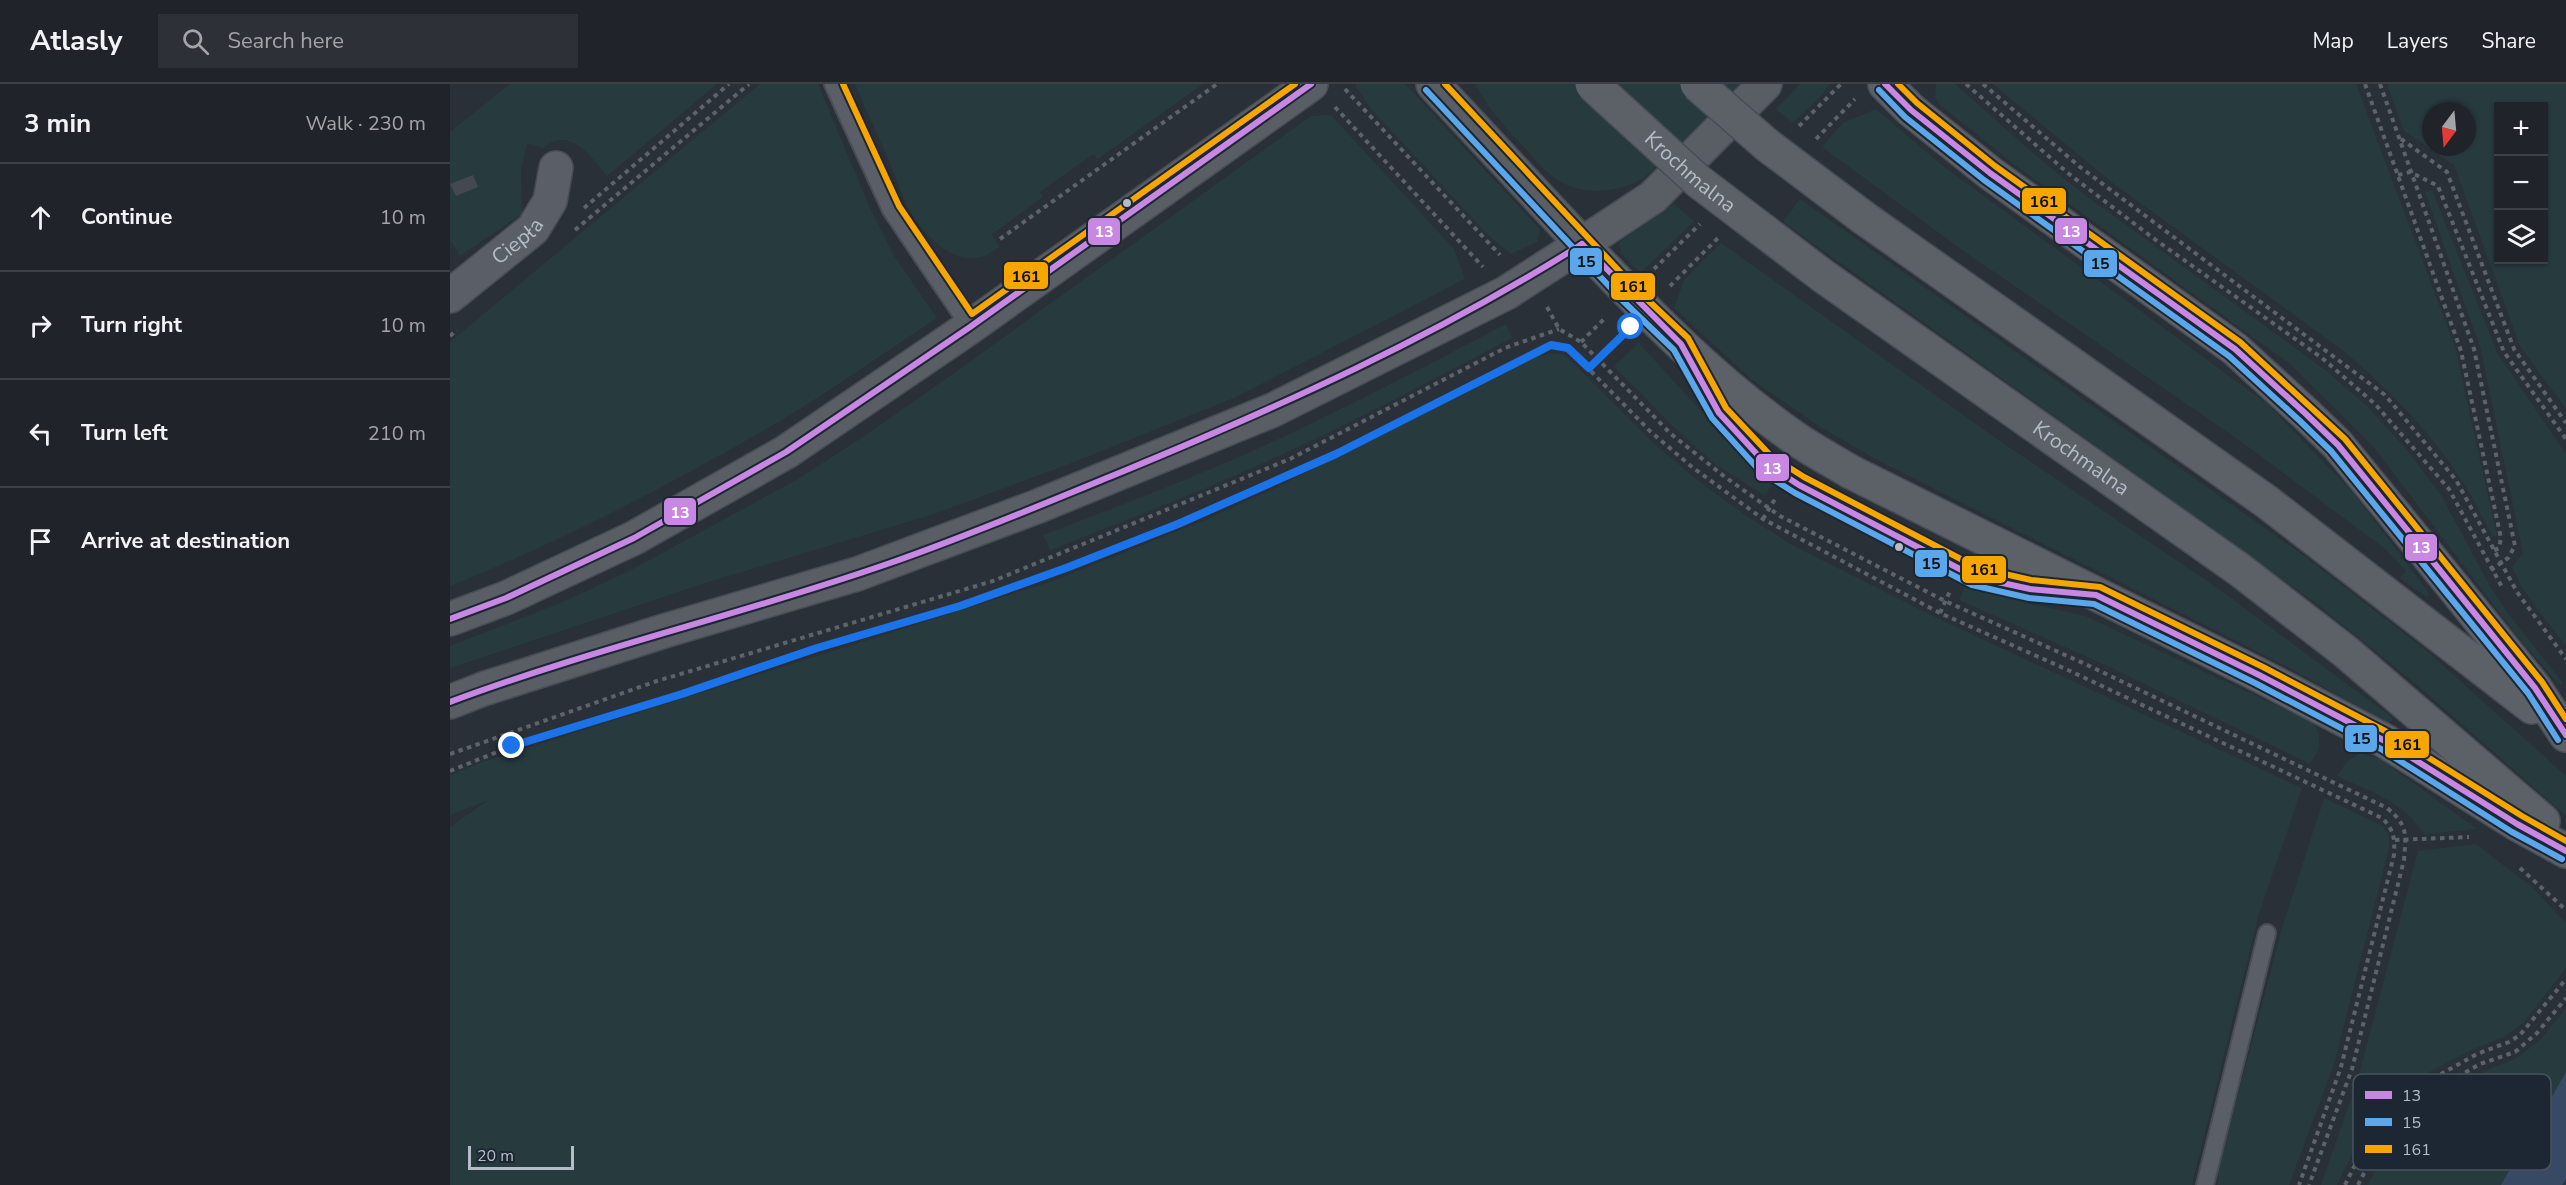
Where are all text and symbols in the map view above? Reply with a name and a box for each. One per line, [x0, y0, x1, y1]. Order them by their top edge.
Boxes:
search box [158, 14, 578, 68]
text: Atlasly [30, 22, 122, 60]
icon: search [179, 25, 212, 58]
text: Search here [227, 26, 344, 56]
text: Map [2312, 27, 2354, 55]
text: Layers [2387, 27, 2448, 55]
text: Share [2481, 27, 2536, 55]
north arrow [2422, 102, 2476, 156]
map controls [2494, 102, 2548, 264]
button: + [2494, 102, 2548, 156]
text: 3 min [24, 106, 91, 141]
text: Walk · 230 m [306, 110, 426, 137]
street label: Krochmalna [1639, 125, 1742, 219]
button: − [2494, 156, 2548, 210]
line badge: 161 [2021, 187, 2067, 215]
text: 161 [2030, 191, 2058, 213]
unlabelled marker [1121, 197, 1133, 209]
icon: ahead [24, 201, 57, 234]
text: Continue [81, 202, 172, 232]
text: 10 m [380, 204, 426, 231]
button: layers [2494, 210, 2548, 264]
street label: Ciepła [486, 213, 550, 271]
line badge: 13 [1087, 217, 1121, 246]
line badge: 13 [2054, 217, 2088, 245]
text: 13 [1094, 221, 1114, 243]
text: 13 [2061, 221, 2081, 243]
line badge: 15 [1569, 247, 1603, 276]
line badge: 15 [2083, 249, 2118, 278]
text: 15 [1576, 251, 1596, 273]
text: 15 [2090, 253, 2110, 275]
line badge: 161 [1003, 261, 1049, 290]
text: 161 [1012, 266, 1040, 288]
line badge: 161 [1610, 272, 1656, 301]
text: 161 [1619, 276, 1647, 298]
icon: right [24, 309, 57, 342]
text: Turn right [81, 310, 182, 340]
text: 10 m [380, 312, 426, 339]
route start [1617, 313, 1643, 339]
street label: Krochmalna [2027, 414, 2135, 502]
icon: left [24, 417, 57, 450]
text: Turn left [81, 418, 168, 448]
text: 210 m [368, 420, 426, 447]
line badge: 13 [1755, 453, 1790, 482]
text: 13 [1762, 458, 1782, 480]
line badge: 13 [663, 497, 697, 526]
text: 13 [670, 502, 690, 524]
icon: arrive [24, 525, 57, 558]
text: Arrive at destination [81, 526, 290, 556]
line badge: 13 [2404, 533, 2438, 562]
text: 13 [2411, 537, 2431, 559]
unlabelled marker [1893, 541, 1905, 553]
line badge: 15 [1914, 549, 1948, 578]
text: 15 [1921, 553, 1941, 575]
line badge: 161 [1961, 555, 2007, 584]
text: 161 [1970, 559, 1998, 581]
line badge: 15 [2344, 724, 2378, 753]
text: 15 [2351, 728, 2371, 750]
line badge: 161 [2384, 730, 2430, 759]
route end [498, 732, 524, 758]
text: 161 [2393, 734, 2421, 756]
legend [2353, 1074, 2551, 1170]
text: 13 [2402, 1085, 2421, 1107]
text: 15 [2402, 1112, 2421, 1134]
text: 161 [2402, 1139, 2431, 1161]
scale bar [468, 1143, 574, 1170]
text: 20 m [477, 1145, 514, 1167]

